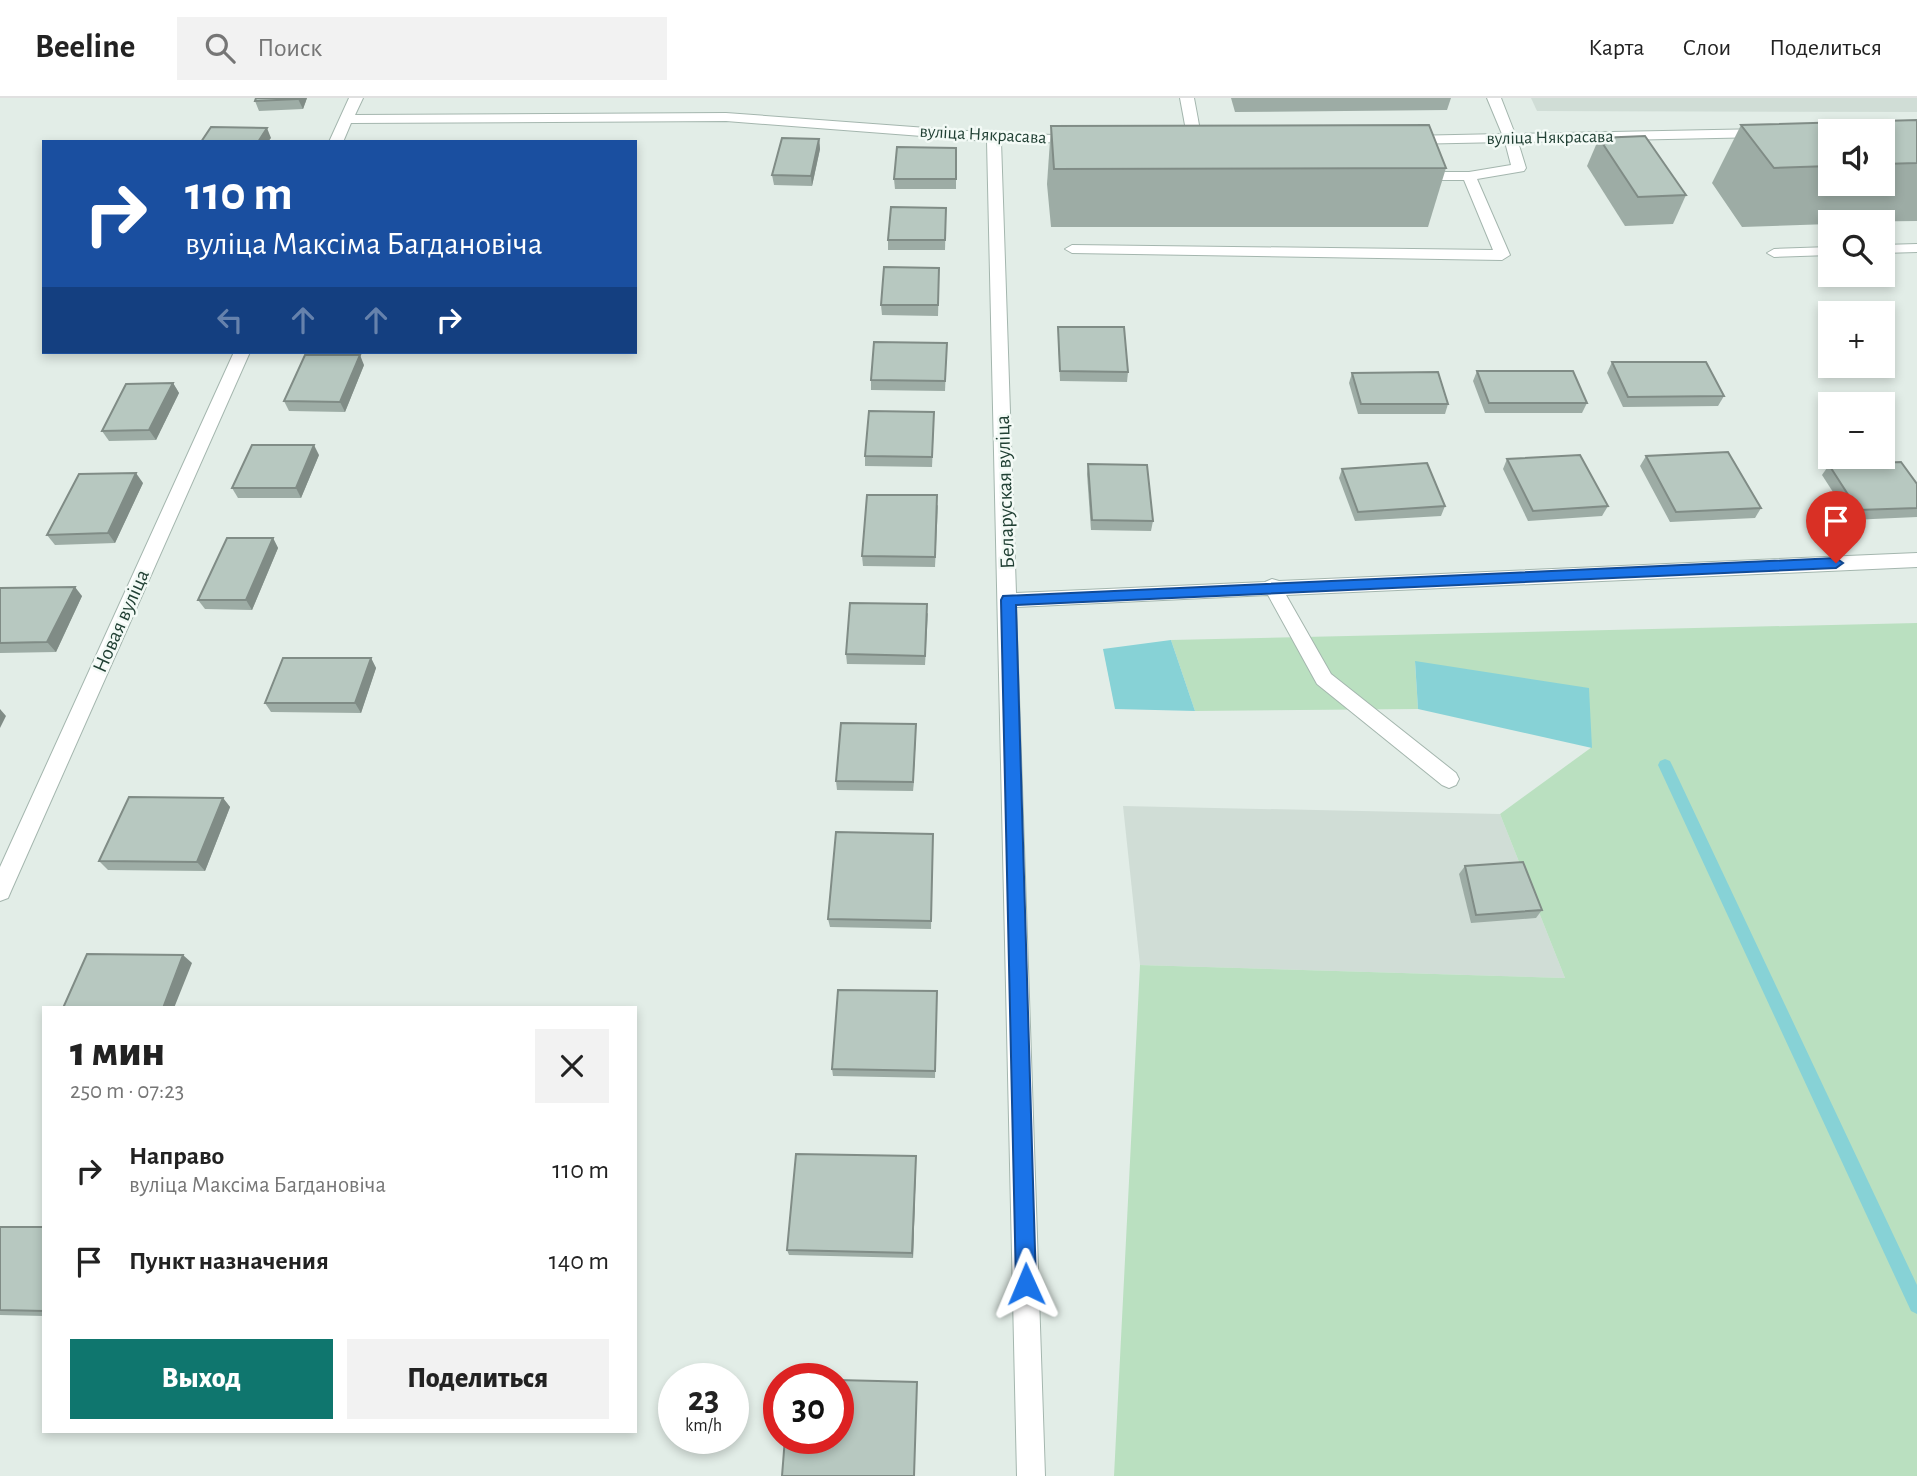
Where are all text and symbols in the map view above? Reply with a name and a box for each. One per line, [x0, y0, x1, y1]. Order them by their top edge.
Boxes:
search box [177, 17, 667, 80]
icon: search [201, 29, 239, 67]
text: Beeline [35, 31, 135, 64]
text: Поиск [257, 35, 322, 61]
text: Карта [1588, 36, 1644, 60]
text: Слои [1682, 36, 1731, 60]
text: Поделиться [1769, 36, 1882, 60]
map controls [1818, 119, 1895, 469]
button: sound [1818, 119, 1895, 196]
street label: вуліца Някрасава [919, 123, 1047, 147]
street label: вуліца Някрасава [1486, 128, 1614, 148]
icon: right [70, 168, 161, 259]
text: 110 m [185, 170, 293, 219]
button: search [1818, 210, 1895, 287]
text: вуліца Максіма Багдановіча [185, 228, 543, 260]
icon: left [211, 301, 249, 339]
icon: ahead [284, 301, 322, 339]
icon: ahead [357, 301, 395, 339]
icon: right [430, 301, 468, 339]
button: + [1818, 301, 1895, 378]
button: − [1818, 392, 1895, 469]
street label: Беларуская вуліца [992, 414, 1018, 569]
pin [1806, 491, 1866, 563]
icon: arrive [1817, 502, 1855, 540]
street label: Новая вуліца [89, 566, 153, 676]
button: close [535, 1029, 609, 1103]
text: 1 мин [70, 1031, 165, 1073]
text: 250 m · 07:23 [70, 1080, 184, 1103]
text: Направо [129, 1143, 224, 1169]
icon: right [70, 1152, 108, 1190]
text: 110 m [552, 1157, 609, 1183]
text: вуліца Максіма Багдановіча [129, 1174, 386, 1197]
icon: arrive [70, 1243, 108, 1281]
position arrow [989, 1247, 1063, 1321]
text: Пункт назначения [129, 1248, 329, 1274]
text: 140 m [549, 1248, 609, 1274]
button: Выход [70, 1339, 333, 1419]
button: Поделиться [347, 1339, 609, 1419]
speed limit sign: 30 [763, 1363, 854, 1454]
text: 23 [688, 1382, 719, 1417]
text: km/h [685, 1417, 722, 1435]

